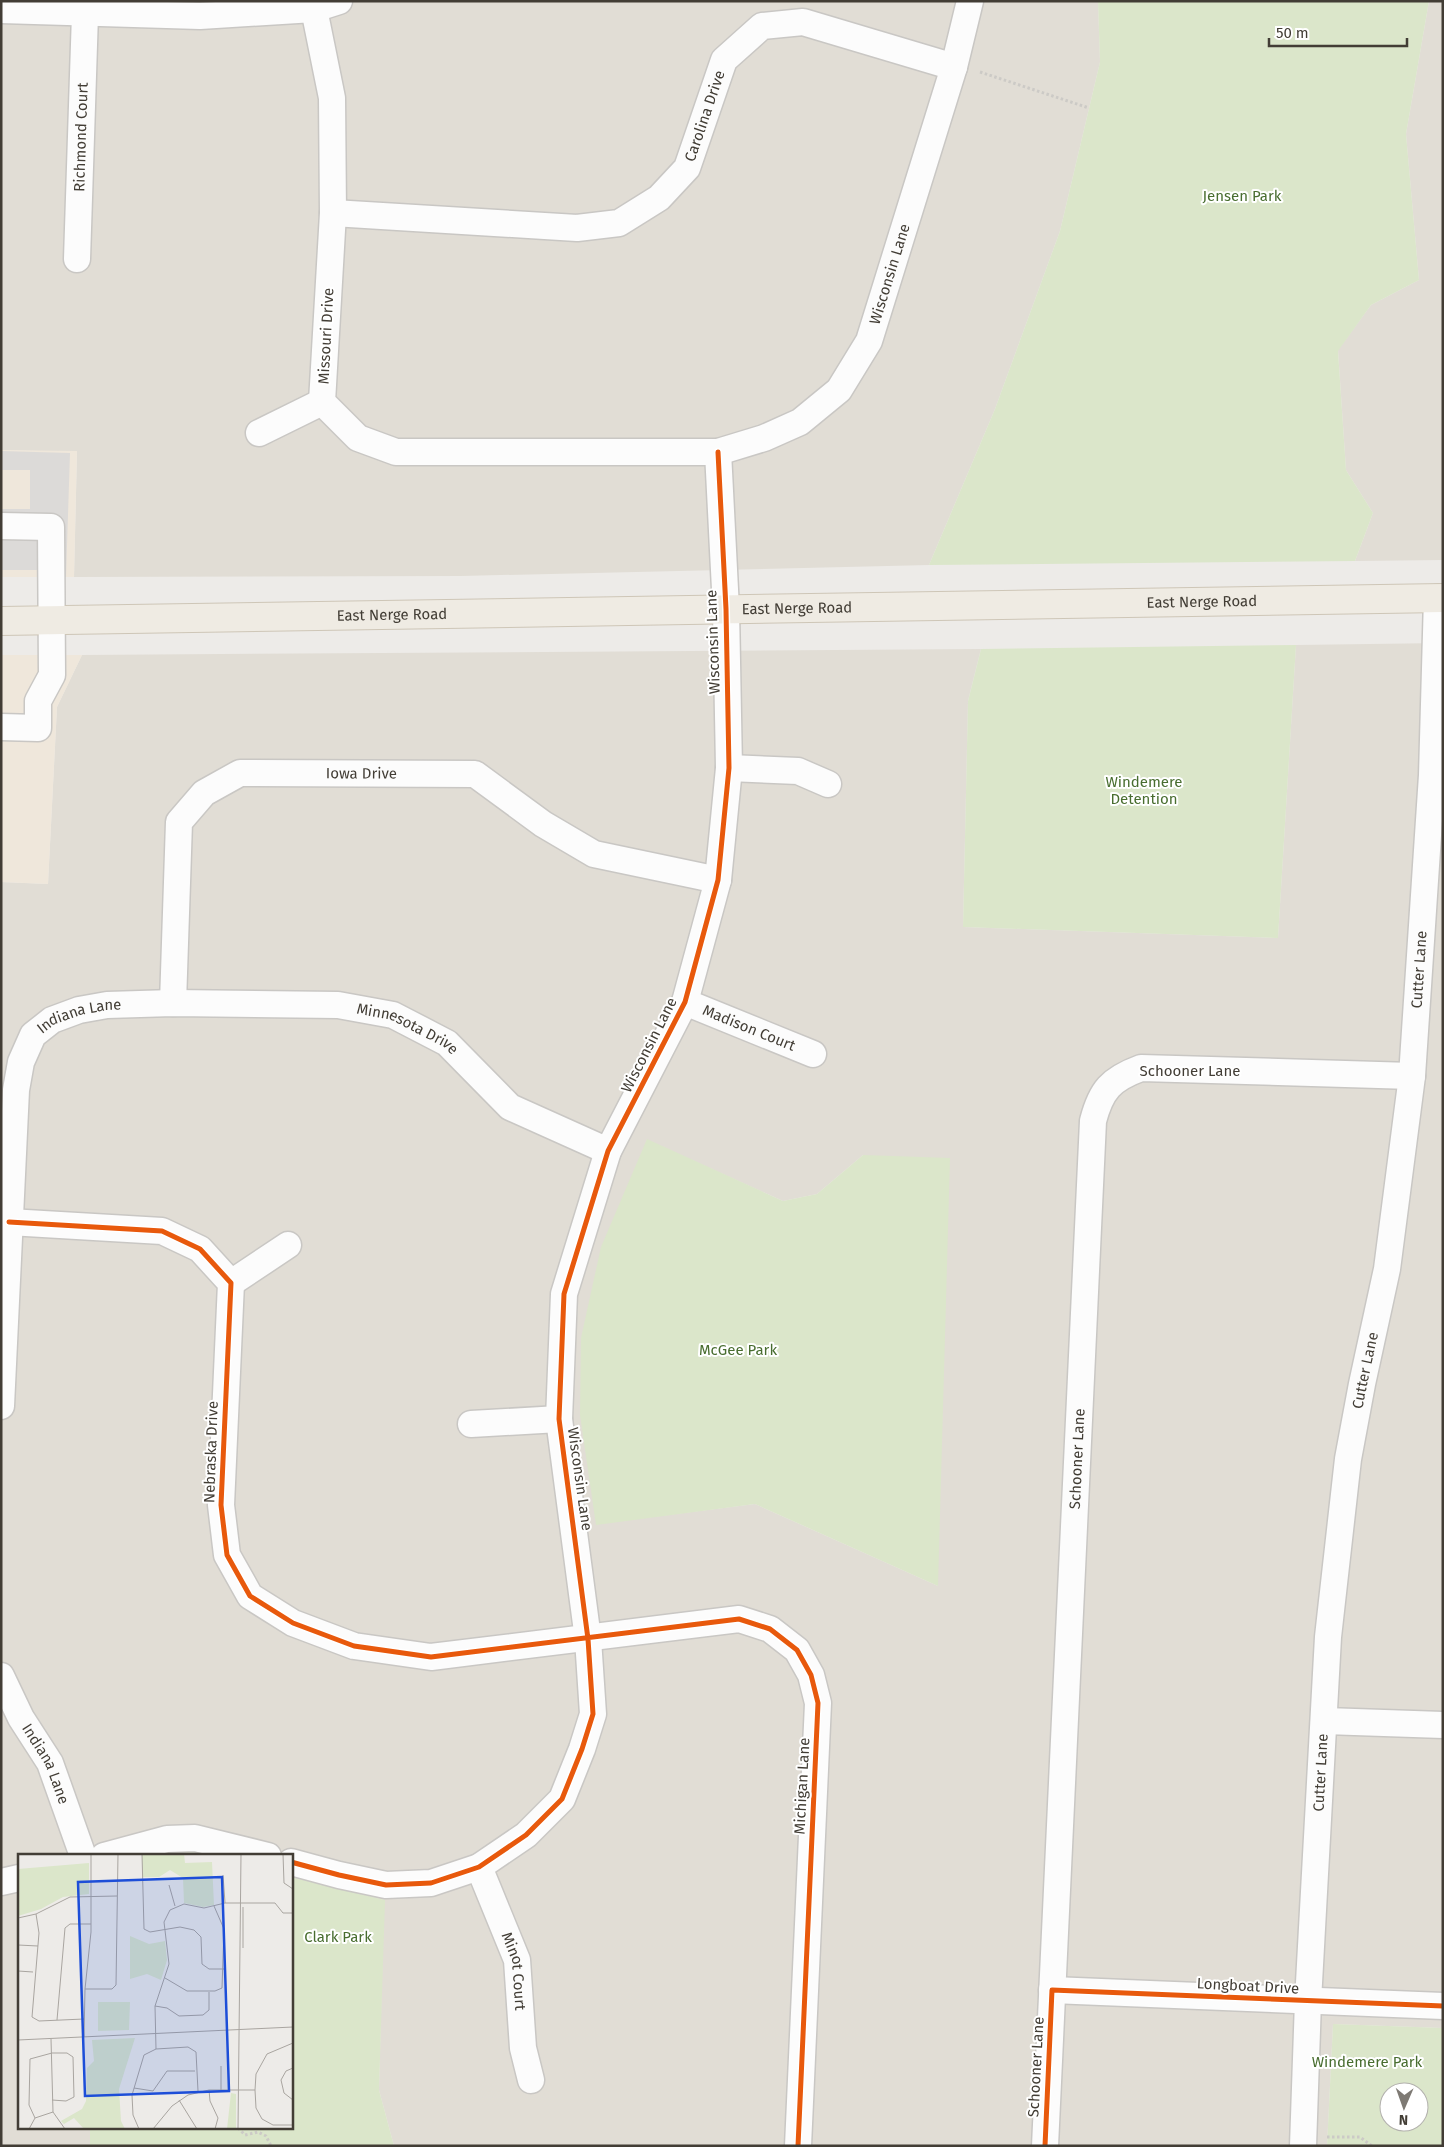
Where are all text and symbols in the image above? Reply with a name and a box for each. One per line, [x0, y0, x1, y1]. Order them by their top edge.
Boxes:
scale bar [1269, 15, 1406, 47]
text: 50 m [1276, 24, 1309, 42]
street label: Carolina Drive [681, 68, 729, 164]
street label: Richmond Court [70, 81, 92, 192]
park label: Jensen Park [1202, 187, 1282, 205]
street label: Wisconsin Lane [866, 221, 914, 327]
street label: Missouri Drive [314, 287, 338, 385]
street label: Wisconsin Lane [702, 589, 724, 695]
street label: East Nerge Road [1146, 592, 1257, 612]
street label: East Nerge Road [741, 598, 852, 618]
street label: East Nerge Road [336, 605, 447, 625]
street label: Iowa Drive [326, 764, 397, 783]
park label: Windemere Detention [1105, 773, 1183, 808]
street label: Cutter Lane [1408, 930, 1431, 1009]
street label: Wisconsin Lane [617, 994, 681, 1096]
street label: Indiana Lane [33, 996, 122, 1037]
street label: Minnesota Drive [355, 1000, 462, 1058]
street label: Madison Court [700, 1001, 798, 1055]
street label: Schooner Lane [1140, 1062, 1240, 1080]
street label: Cutter Lane [1349, 1330, 1382, 1410]
park label: McGee Park [699, 1341, 777, 1359]
street label: Nebraska Drive [200, 1401, 222, 1503]
street label: Schooner Lane [1066, 1408, 1089, 1510]
street label: Wisconsin Lane [564, 1426, 596, 1532]
street label: Indiana Lane [18, 1720, 73, 1807]
street label: Cutter Lane [1309, 1733, 1332, 1812]
street label: Michigan Lane [790, 1737, 814, 1835]
inset map [18, 1854, 292, 2130]
park label: Clark Park [304, 1928, 372, 1946]
street label: Minot Court [498, 1929, 529, 2011]
street label: Longboat Drive [1196, 1974, 1300, 1998]
street label: Schooner Lane [1024, 2016, 1048, 2118]
park label: Windemere Park [1312, 2053, 1423, 2071]
north arrow [1379, 2082, 1429, 2132]
text: N [1399, 2111, 1409, 2128]

